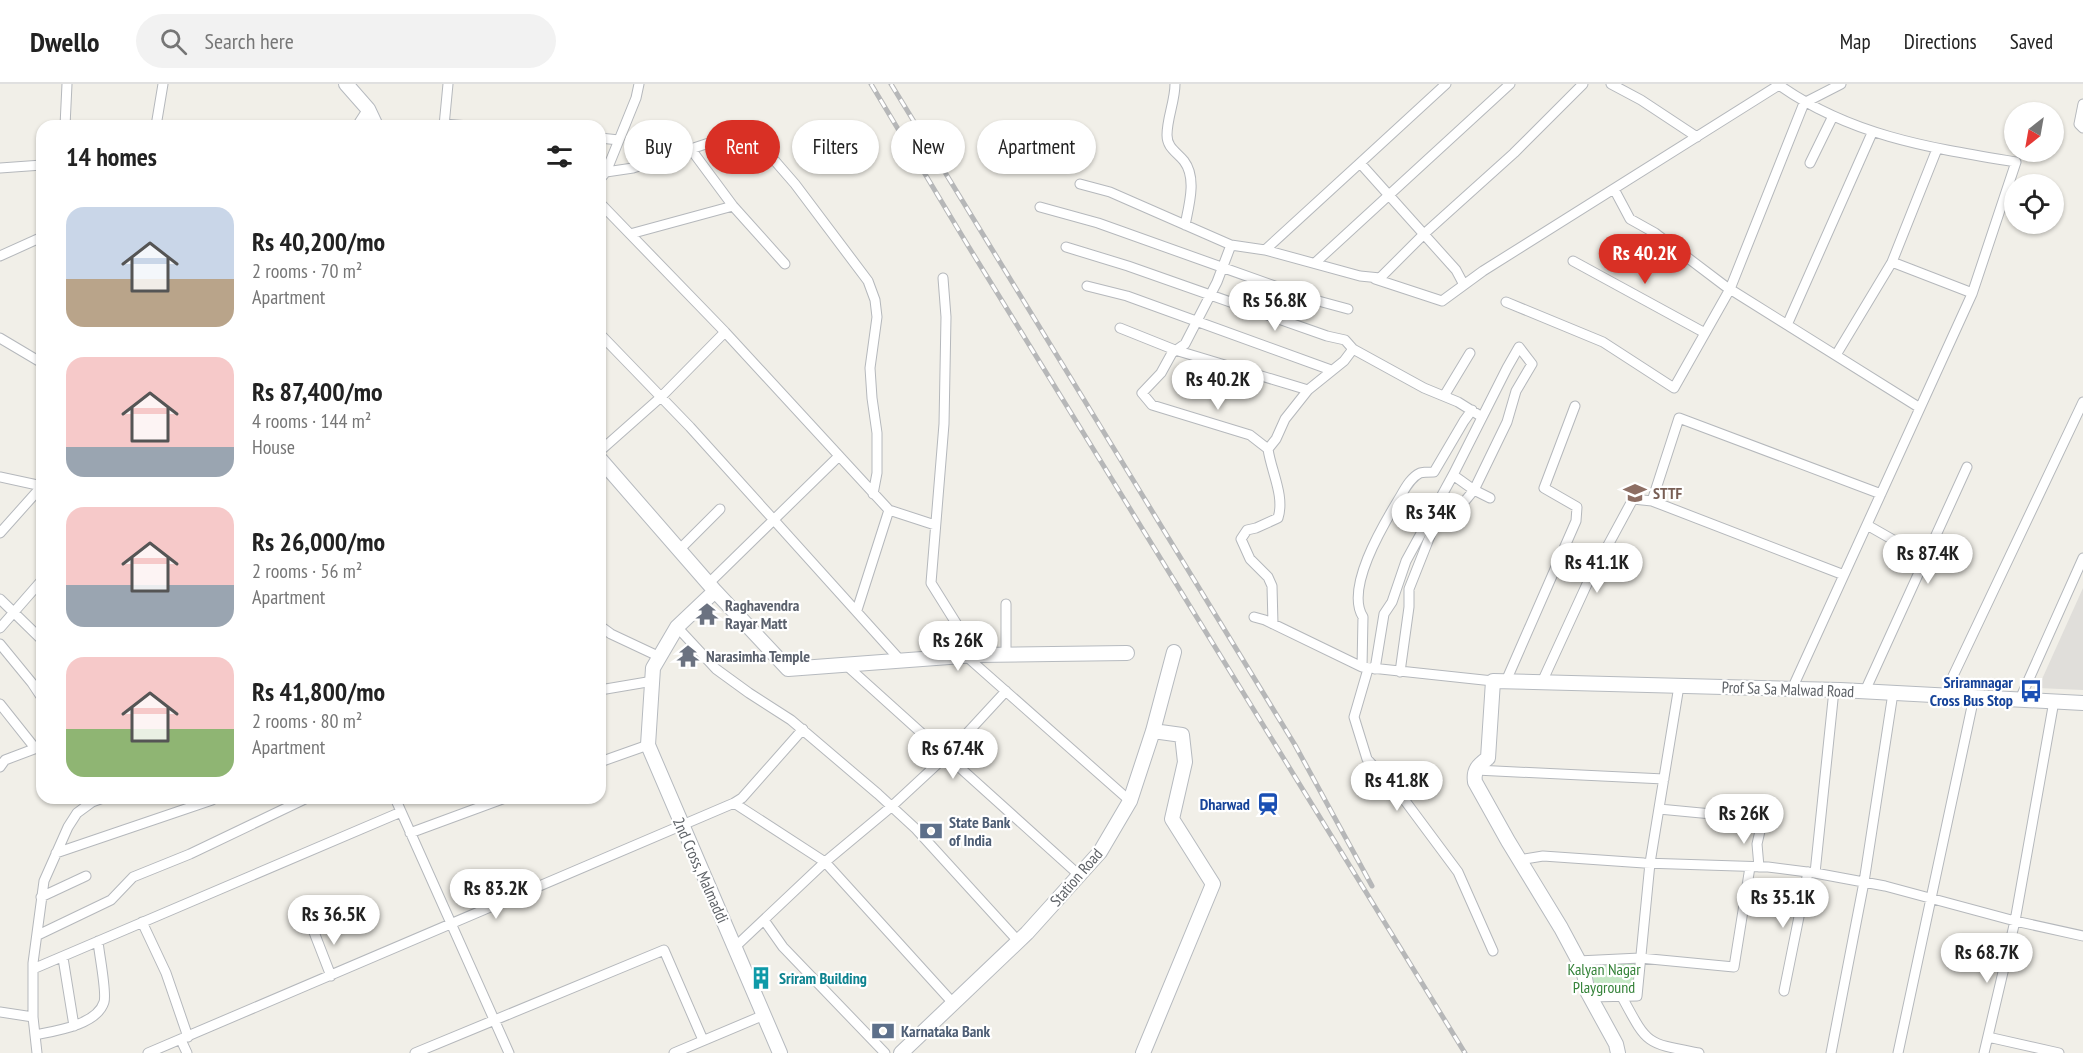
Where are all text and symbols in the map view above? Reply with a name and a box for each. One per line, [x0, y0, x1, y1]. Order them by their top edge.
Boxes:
search box [136, 14, 556, 68]
text: Dwello [30, 23, 100, 60]
icon: search [157, 25, 190, 58]
text: Search here [205, 27, 294, 55]
text: Map [1840, 28, 1871, 55]
text: Directions [1904, 28, 1977, 55]
text: Saved [2010, 28, 2053, 55]
north arrow [2004, 102, 2064, 162]
map controls [2004, 102, 2064, 234]
chip: Buy [624, 120, 693, 174]
chip: Rent [705, 120, 780, 174]
chip: Filters [792, 120, 879, 174]
chip: New [891, 120, 965, 174]
chip: Apartment [977, 120, 1096, 174]
text: 14 homes [66, 140, 157, 173]
icon: filters [543, 140, 576, 173]
button: locate [2004, 174, 2064, 234]
text: Rs 40,200/mo [252, 225, 385, 258]
icon: home [114, 231, 186, 303]
pin: Rs 40.2K [1583, 234, 1707, 285]
text: Rs 40.2K [1613, 240, 1677, 266]
text: 2 rooms · 70 m² [252, 258, 362, 284]
pin: Rs 56.8K [1213, 281, 1337, 332]
text: Apartment [252, 284, 325, 310]
text: Rs 56.8K [1243, 287, 1307, 313]
pin: Rs 40.2K [1156, 360, 1280, 411]
text: Rs 40.2K [1186, 366, 1250, 392]
text: Rs 87,400/mo [252, 375, 383, 408]
icon: home [114, 381, 186, 453]
text: 4 rooms · 144 m² [252, 408, 371, 434]
text: House [252, 434, 295, 460]
school or university icon: STTF [1622, 480, 1648, 506]
place label: STTF [1653, 483, 1683, 503]
pin: Rs 34K [1382, 493, 1480, 544]
text: Rs 34K [1406, 499, 1456, 525]
text: Rs 26,000/mo [252, 525, 385, 558]
icon: home [114, 531, 186, 603]
pin: Rs 87.4K [1866, 534, 1990, 585]
text: Rs 87.4K [1897, 540, 1959, 566]
pin: Rs 41.1K [1535, 543, 1659, 594]
text: Rs 41.1K [1565, 549, 1629, 575]
text: 2 rooms · 56 m² [252, 558, 362, 584]
text: Apartment [252, 584, 325, 610]
place label: Raghavendra Rayar Matt [725, 595, 800, 633]
temple icon: Raghavendra Rayar Matt [694, 601, 720, 627]
pin: Rs 26K [909, 621, 1007, 672]
text: Rs 26K [933, 627, 983, 653]
temple icon: Narasimha Temple [675, 643, 701, 669]
place label: Narasimha Temple [706, 646, 810, 666]
place label: Sriramnagar Cross Bus Stop [1930, 672, 2013, 710]
text: Rs 41,800/mo [252, 675, 385, 708]
street label: Prof Sa Sa Malwad Road [1721, 677, 1855, 701]
bus stop icon: Sriramnagar Cross Bus Stop [2018, 678, 2044, 704]
icon: home [114, 681, 186, 753]
text: 2 rooms · 80 m² [252, 708, 362, 734]
pin: Rs 67.4K [891, 729, 1015, 780]
text: Apartment [252, 734, 325, 760]
text: Rs 67.4K [922, 735, 984, 761]
pin: Rs 41.8K [1335, 761, 1459, 812]
text: Rs 41.8K [1365, 767, 1429, 793]
station icon: Dharwad [1255, 791, 1281, 817]
place label: Dharwad [1200, 794, 1250, 814]
pin: Rs 26K [1695, 794, 1793, 845]
text: Rs 26K [1719, 800, 1769, 826]
place label: State Bank of India [949, 812, 1011, 850]
street label: 2nd Cross, Malmaddi [669, 814, 733, 926]
bank icon: State Bank of India [918, 818, 944, 844]
street label: Station Road [1045, 844, 1107, 910]
pin: Rs 83.2K [434, 869, 558, 920]
text: Rs 83.2K [464, 875, 528, 901]
pin: Rs 35.1K [1721, 878, 1845, 929]
text: Rs 35.1K [1751, 884, 1815, 910]
pin: Rs 36.5K [272, 895, 396, 946]
text: Rs 36.5K [302, 901, 366, 927]
pin: Rs 68.7K [1925, 933, 2049, 984]
text: Rs 68.7K [1955, 939, 2019, 965]
park label: Kalyan Nagar Playground [1567, 959, 1641, 997]
building icon: Sriram Building [748, 965, 774, 991]
place label: Sriram Building [779, 968, 867, 988]
bank icon: Karnataka Bank [870, 1018, 896, 1044]
place label: Karnataka Bank [901, 1021, 991, 1041]

